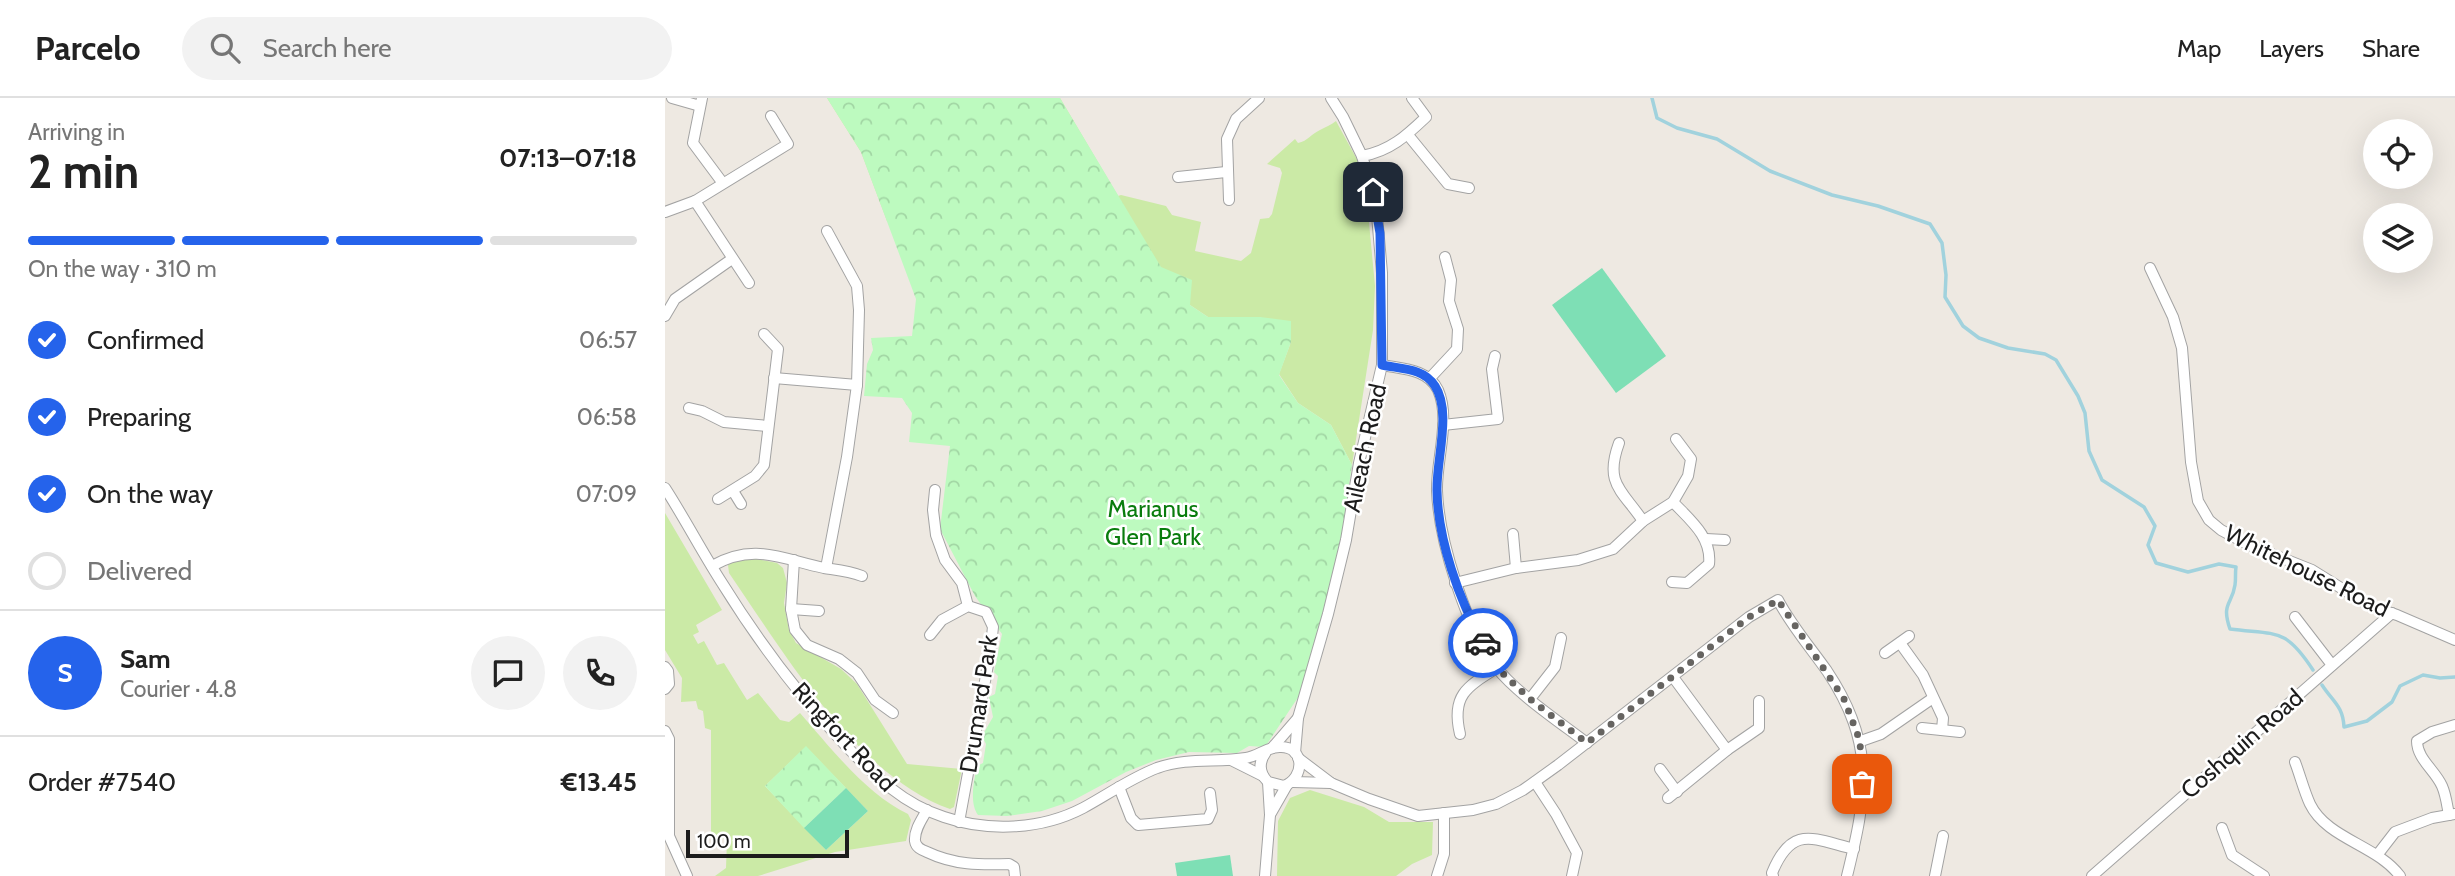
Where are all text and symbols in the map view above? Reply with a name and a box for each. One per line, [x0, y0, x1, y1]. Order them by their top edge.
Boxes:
search box [182, 17, 672, 80]
text: Parcelo [35, 28, 140, 68]
icon: search [206, 29, 244, 67]
text: Search here [262, 32, 392, 64]
text: Map [2177, 34, 2221, 63]
text: Layers [2259, 34, 2324, 63]
text: Share [2362, 34, 2420, 63]
text: Arriving in [28, 118, 125, 146]
map controls [2363, 119, 2433, 273]
button: locate [2363, 119, 2433, 189]
text: 07:13–07:18 [499, 142, 637, 174]
text: 2 min [28, 144, 139, 200]
pin [1343, 162, 1403, 222]
icon: home [1354, 173, 1392, 211]
button: layers [2363, 203, 2433, 273]
text: On the way · 310 m [28, 255, 217, 283]
icon: check [28, 321, 66, 359]
text: Confirmed [87, 324, 204, 356]
text: 06:57 [579, 326, 637, 354]
street label: Aileach Road [1337, 381, 1392, 515]
icon: check [28, 398, 66, 436]
text: Preparing [87, 401, 191, 433]
text: 06:58 [577, 403, 637, 431]
icon: check [28, 475, 66, 513]
text: On the way [87, 478, 213, 510]
text: 07:09 [576, 480, 637, 508]
park label: Marianus Glen Park [1105, 494, 1201, 551]
street label: Whitehouse Road [2220, 518, 2394, 623]
text: Delivered [87, 555, 192, 587]
courier [1448, 608, 1518, 678]
icon: car [1464, 624, 1502, 662]
street label: Drumard Park [953, 633, 1004, 775]
button: chat [471, 636, 545, 710]
button: phone [563, 636, 637, 710]
text: Sam [120, 643, 171, 675]
text: S [57, 657, 73, 689]
text: Courier · 4.8 [120, 675, 237, 703]
street label: Ringfort Road [786, 676, 902, 797]
street label: Coshquin Road [2175, 683, 2309, 805]
pin [1832, 754, 1892, 814]
icon: bag [1843, 765, 1881, 803]
text: Order #7540 [28, 766, 176, 798]
text: €13.45 [561, 766, 637, 798]
scale bar [686, 827, 849, 859]
text: 100 m [697, 830, 751, 853]

